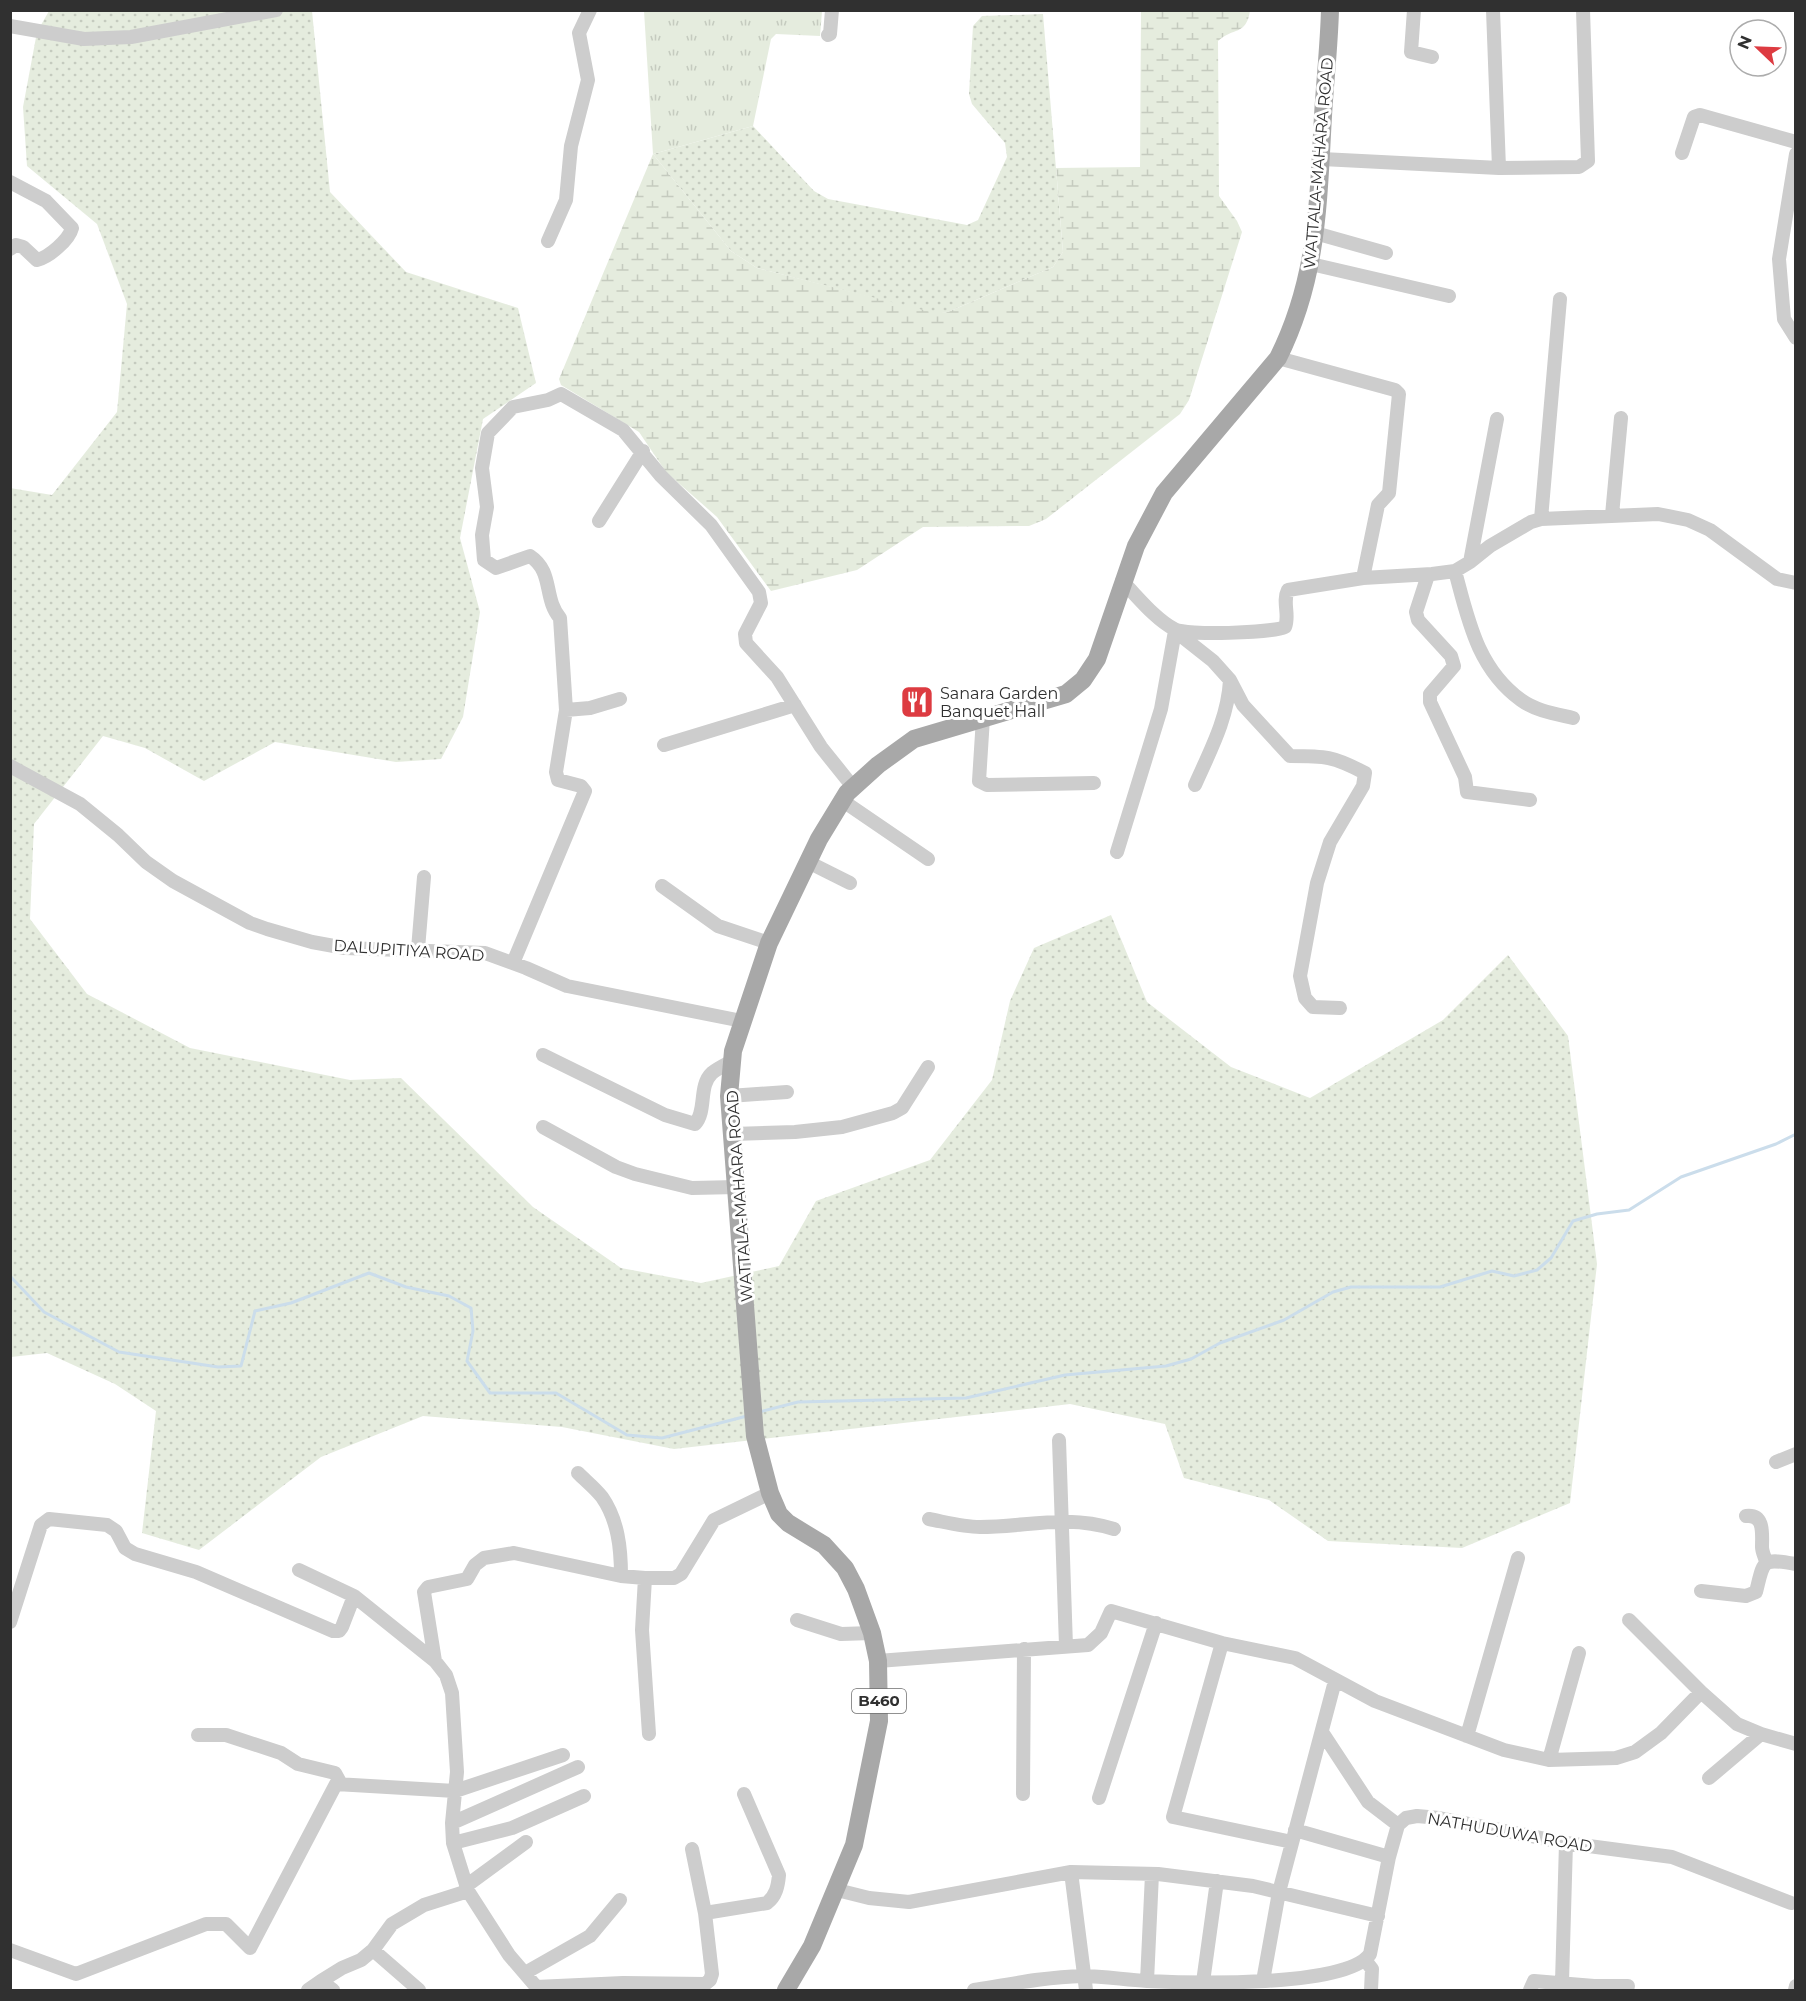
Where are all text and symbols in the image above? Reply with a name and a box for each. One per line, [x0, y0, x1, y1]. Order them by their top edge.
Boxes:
north arrow [1728, 18, 1788, 78]
text: N [1733, 33, 1756, 52]
street label: WATTALA-MAHARA ROAD [1300, 56, 1337, 270]
restaurant icon: Sanara Garden Banquet Hall [899, 684, 935, 720]
place label: Sanara Garden Banquet Hall [940, 684, 1058, 721]
street label: DALUPITIYA ROAD [333, 936, 485, 965]
street label: WATTALA-MAHARA ROAD [723, 1089, 756, 1303]
road number: B460 [852, 1689, 906, 1713]
street label: NATHUDUWA ROAD [1426, 1809, 1594, 1856]

